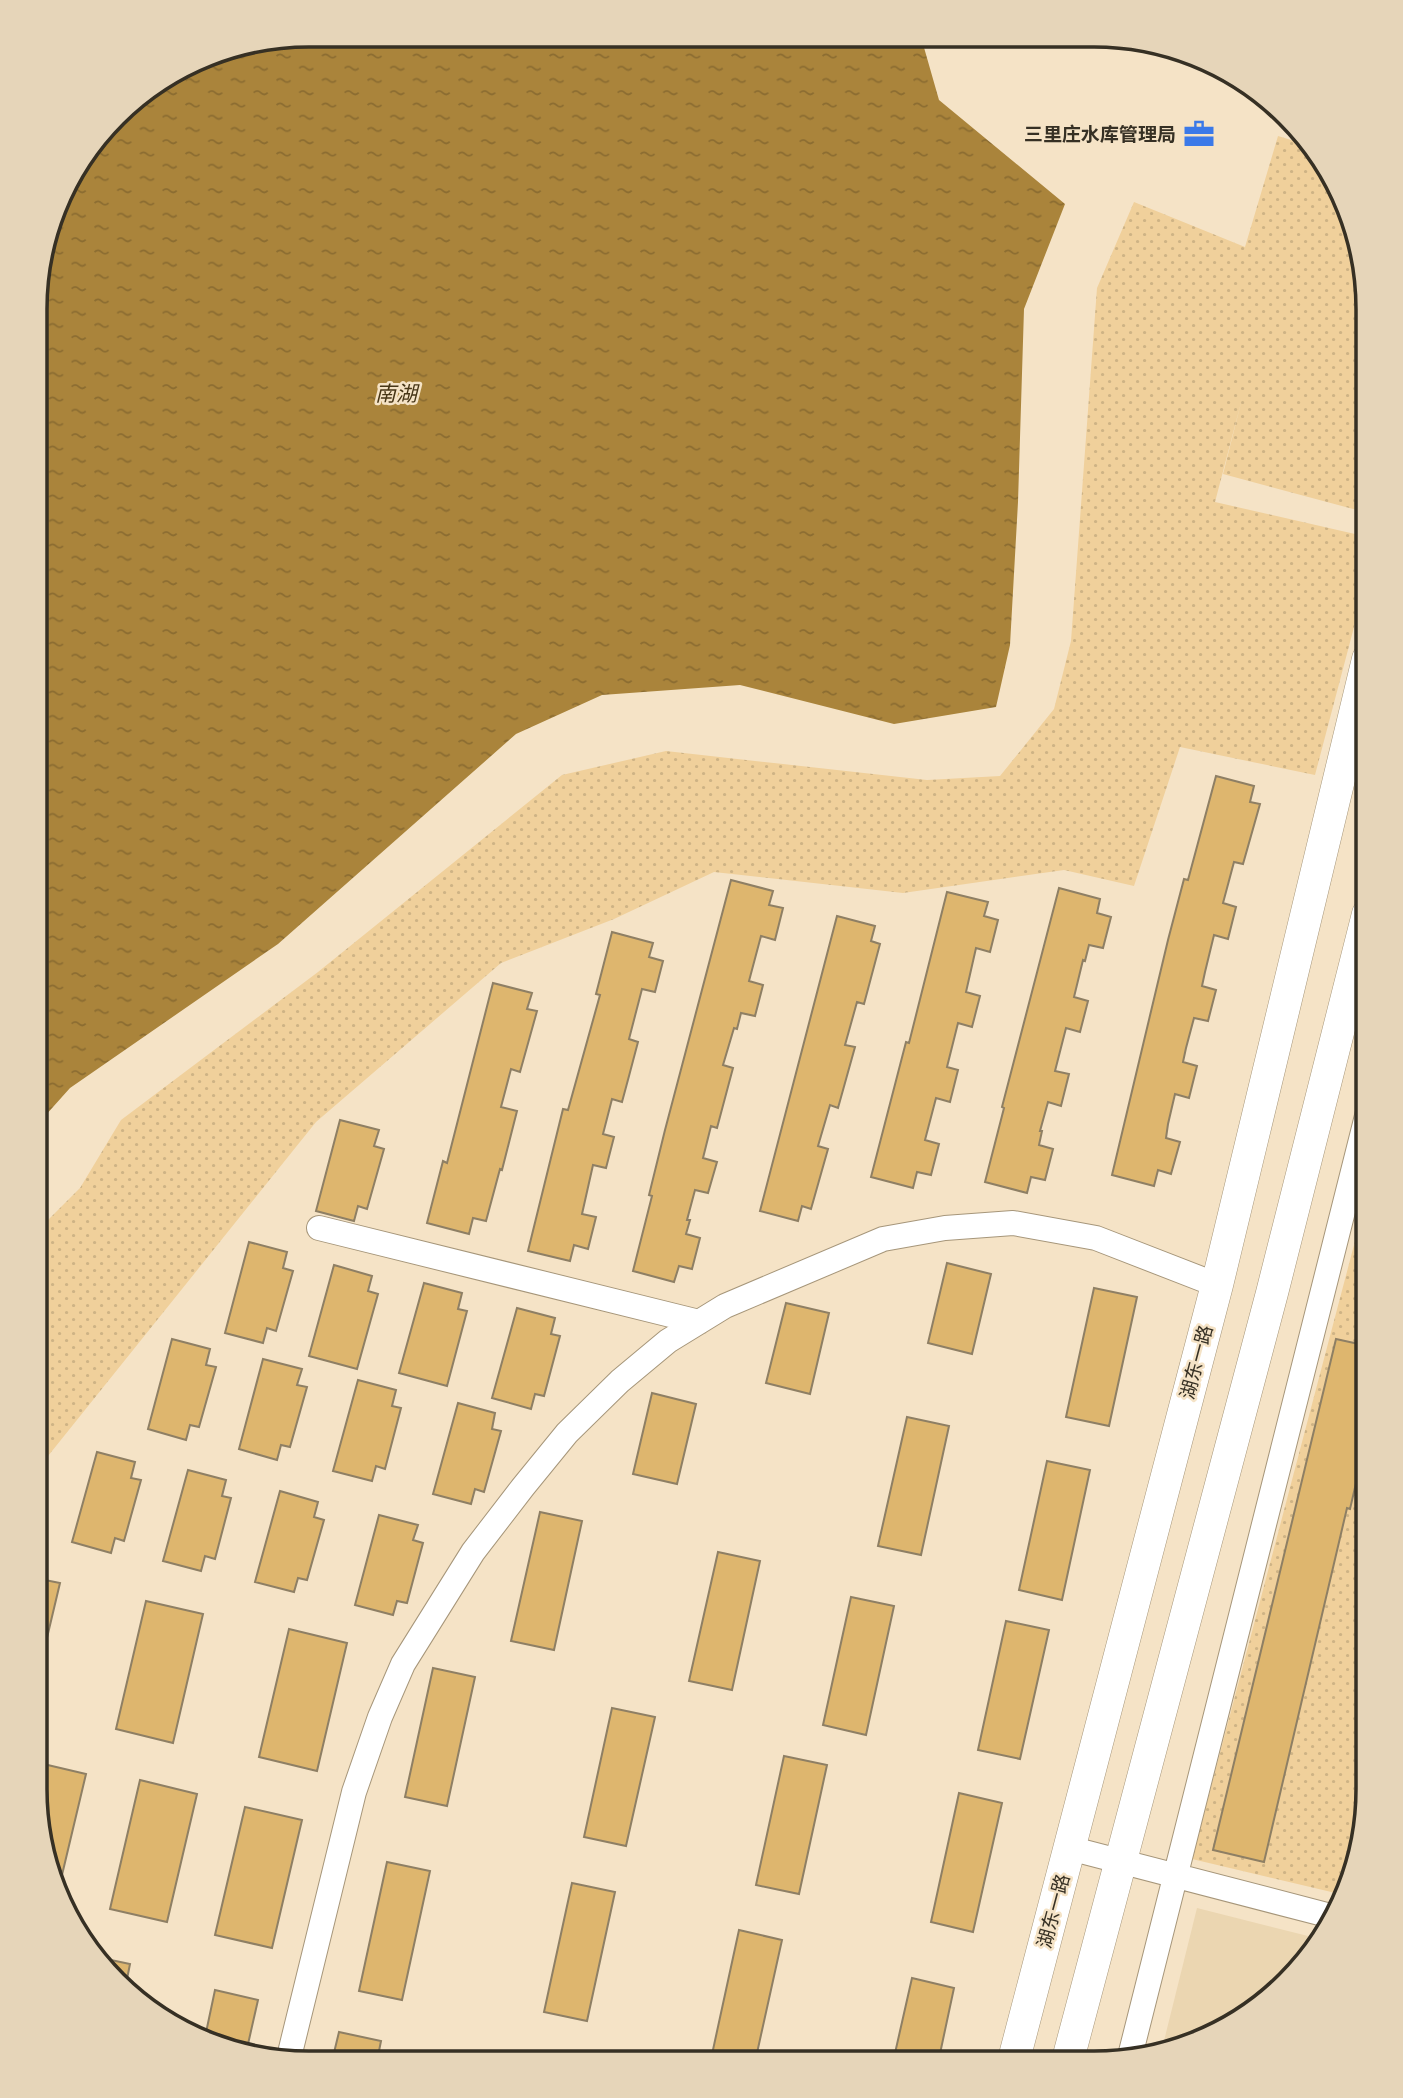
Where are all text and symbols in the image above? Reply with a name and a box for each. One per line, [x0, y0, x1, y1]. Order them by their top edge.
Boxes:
office icon: 三里庄水库管理局 [1182, 117, 1216, 151]
place label: 三里庄水库管理局 [1024, 121, 1176, 147]
water label: 南湖 [375, 379, 420, 407]
street label: 湖东一路 [1174, 1322, 1218, 1402]
street label: 湖东一路 [1031, 1871, 1075, 1951]

